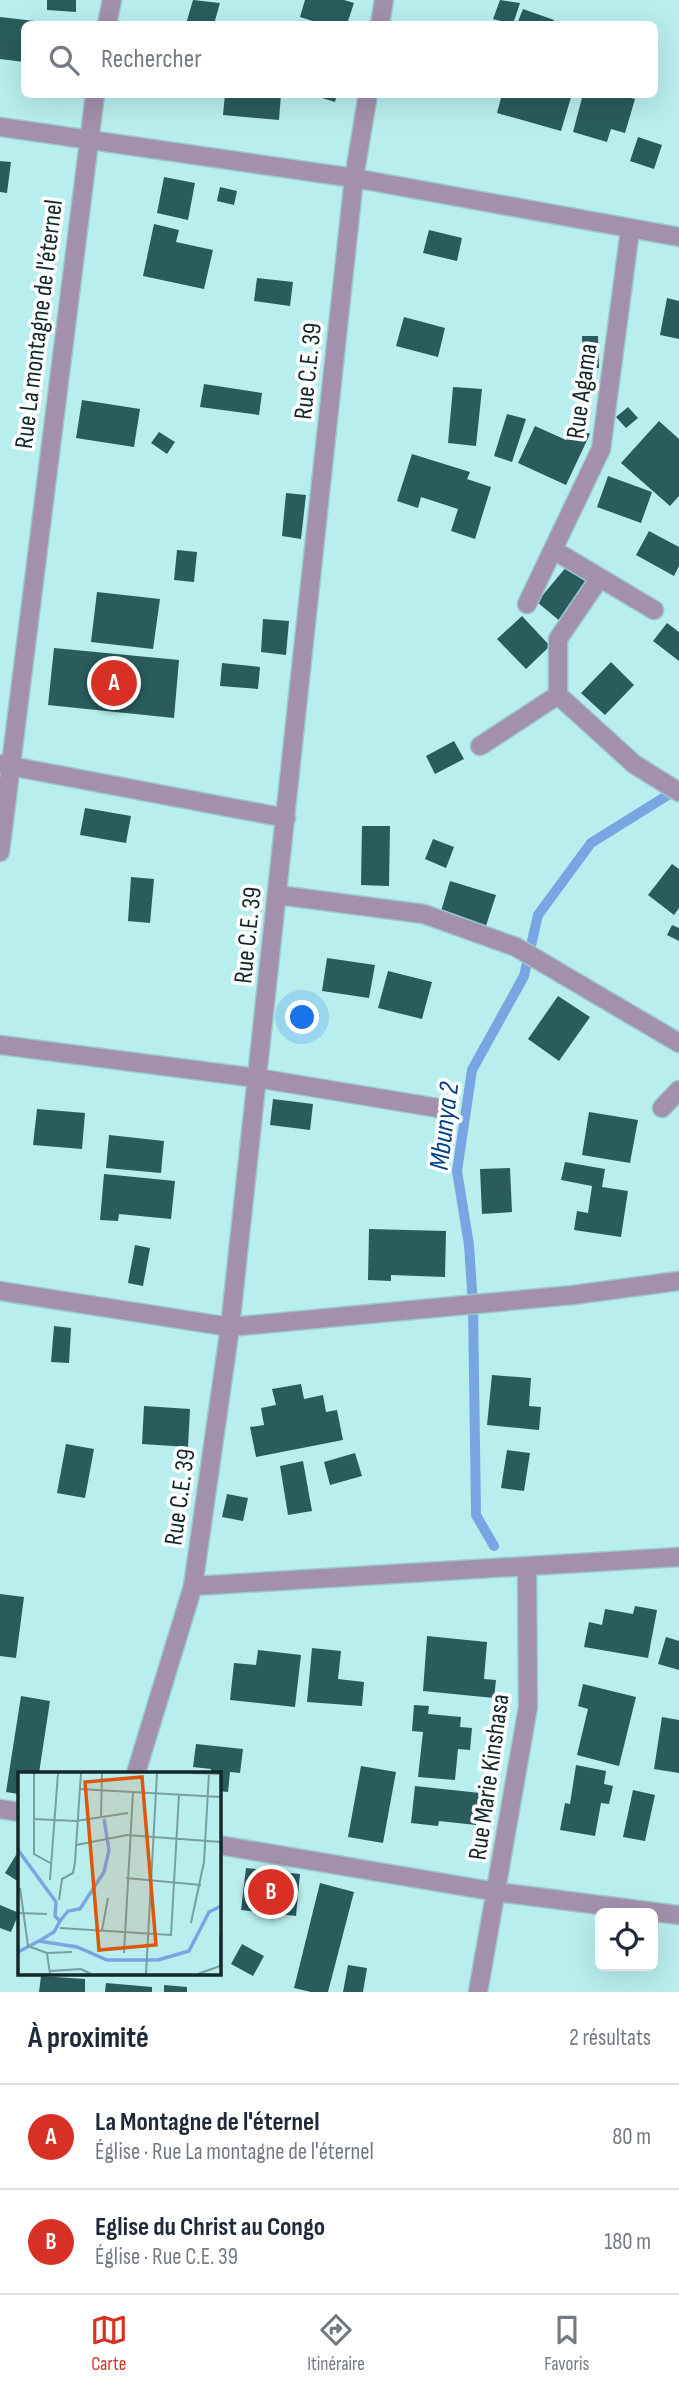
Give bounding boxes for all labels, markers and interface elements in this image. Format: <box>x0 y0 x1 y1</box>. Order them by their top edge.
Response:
search box <box>21 21 658 98</box>
icon: search <box>45 41 83 79</box>
text: Rechercher <box>101 44 202 75</box>
street label: Rue La montagne de l'éternel <box>9 198 70 450</box>
street label: Rue C.E. 39 <box>288 321 329 421</box>
street label: Rue Agama <box>560 342 604 441</box>
pin: A <box>91 657 137 709</box>
street label: Rue C.E. 39 <box>228 885 269 985</box>
your location <box>285 1000 319 1034</box>
water label: Mbunya 2 <box>423 1080 466 1172</box>
street label: Rue C.E. 39 <box>158 1447 203 1547</box>
street label: Rue Marie Kinshasa <box>462 1692 516 1862</box>
inset map <box>18 1772 220 1974</box>
pin: B <box>248 1866 294 1918</box>
map controls <box>595 1908 658 1971</box>
button: locate <box>595 1908 658 1971</box>
text: À proximité <box>28 2020 149 2056</box>
text: 2 résultats <box>569 2024 651 2052</box>
text: La Montagne de l'éternel <box>95 2107 319 2138</box>
text: A <box>46 2123 56 2151</box>
text: 80 m <box>612 2123 651 2151</box>
text: Église · Rue La montagne de l'éternel <box>95 2138 374 2166</box>
text: Eglise du Christ au Congo <box>95 2212 325 2243</box>
text: B <box>46 2228 56 2256</box>
text: 180 m <box>604 2228 651 2256</box>
text: Église · Rue C.E. 39 <box>95 2243 238 2271</box>
tab: Carte <box>90 2311 128 2376</box>
tab: Itinéraire <box>307 2311 365 2376</box>
tab: Favoris <box>544 2311 589 2376</box>

